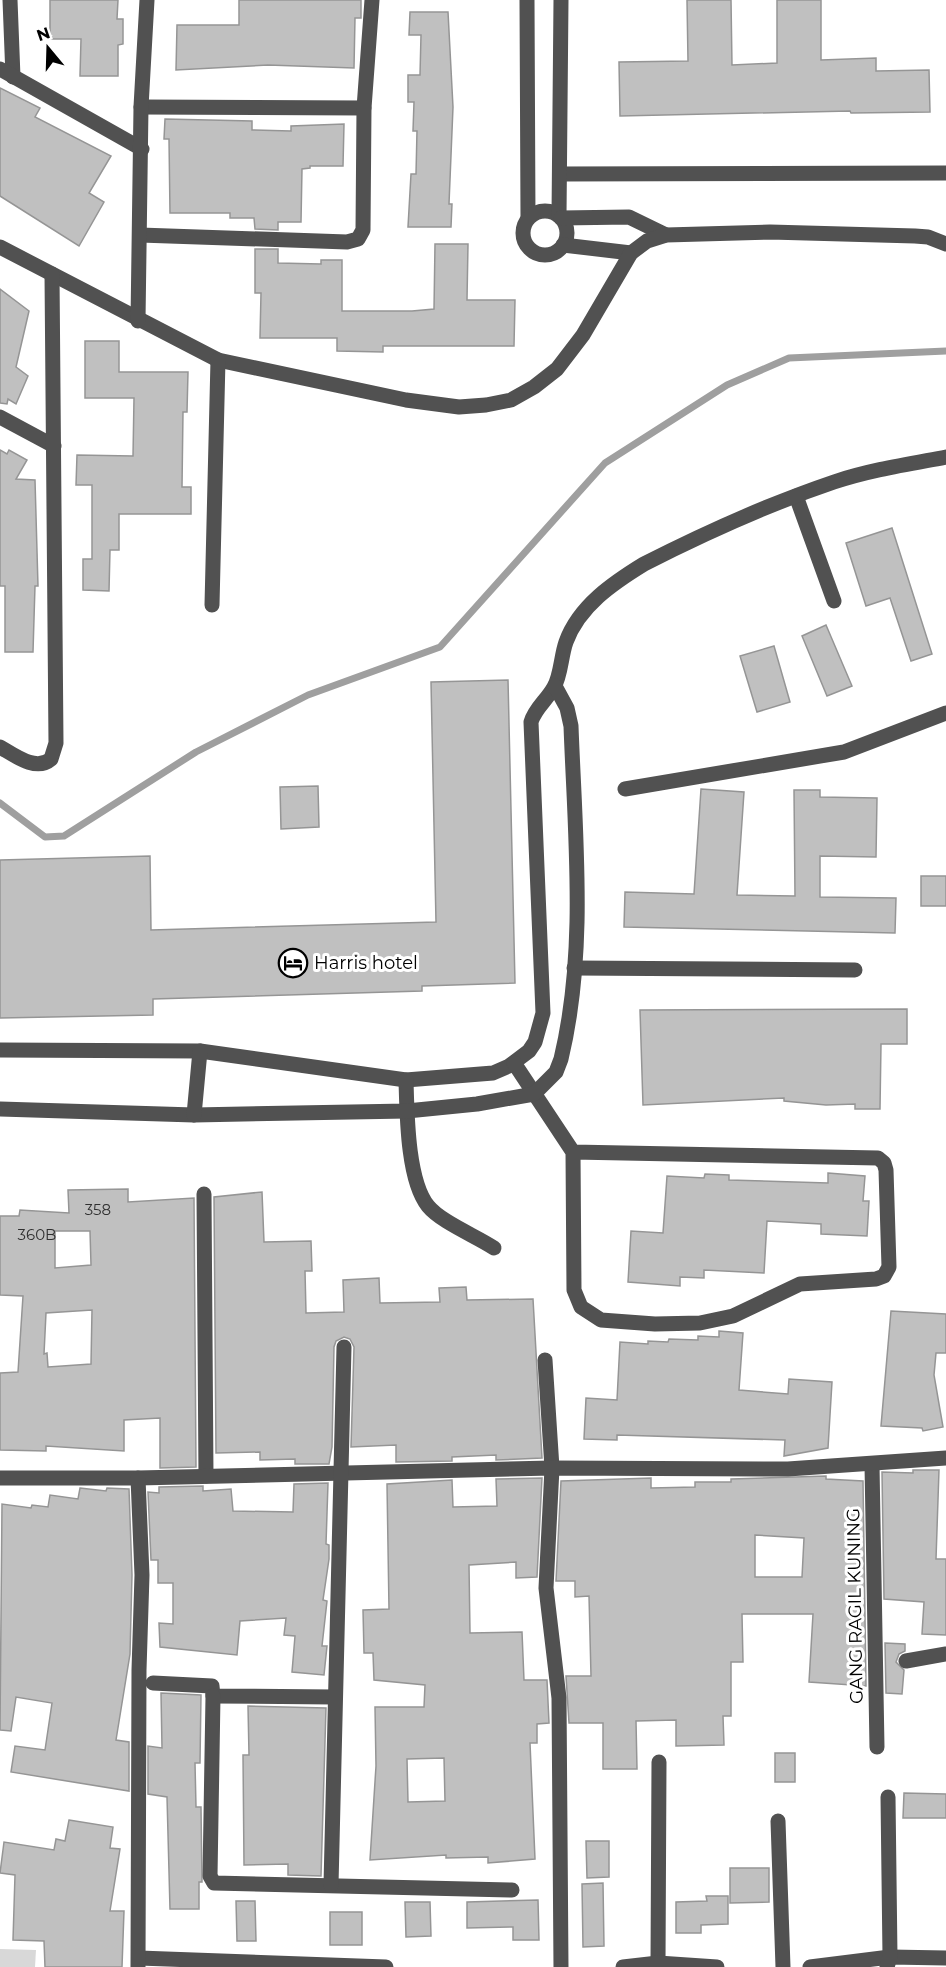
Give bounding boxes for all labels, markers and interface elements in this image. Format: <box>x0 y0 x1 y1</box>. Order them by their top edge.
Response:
north arrow <box>18 18 78 78</box>
text: N <box>34 23 52 45</box>
hotel icon: Harris hotel <box>277 947 309 979</box>
place label: Harris hotel <box>314 952 418 974</box>
house number: 358 <box>85 1200 111 1219</box>
house number: 360B <box>18 1225 56 1244</box>
street label: GANG RAGIL KUNING <box>842 1508 868 1704</box>

